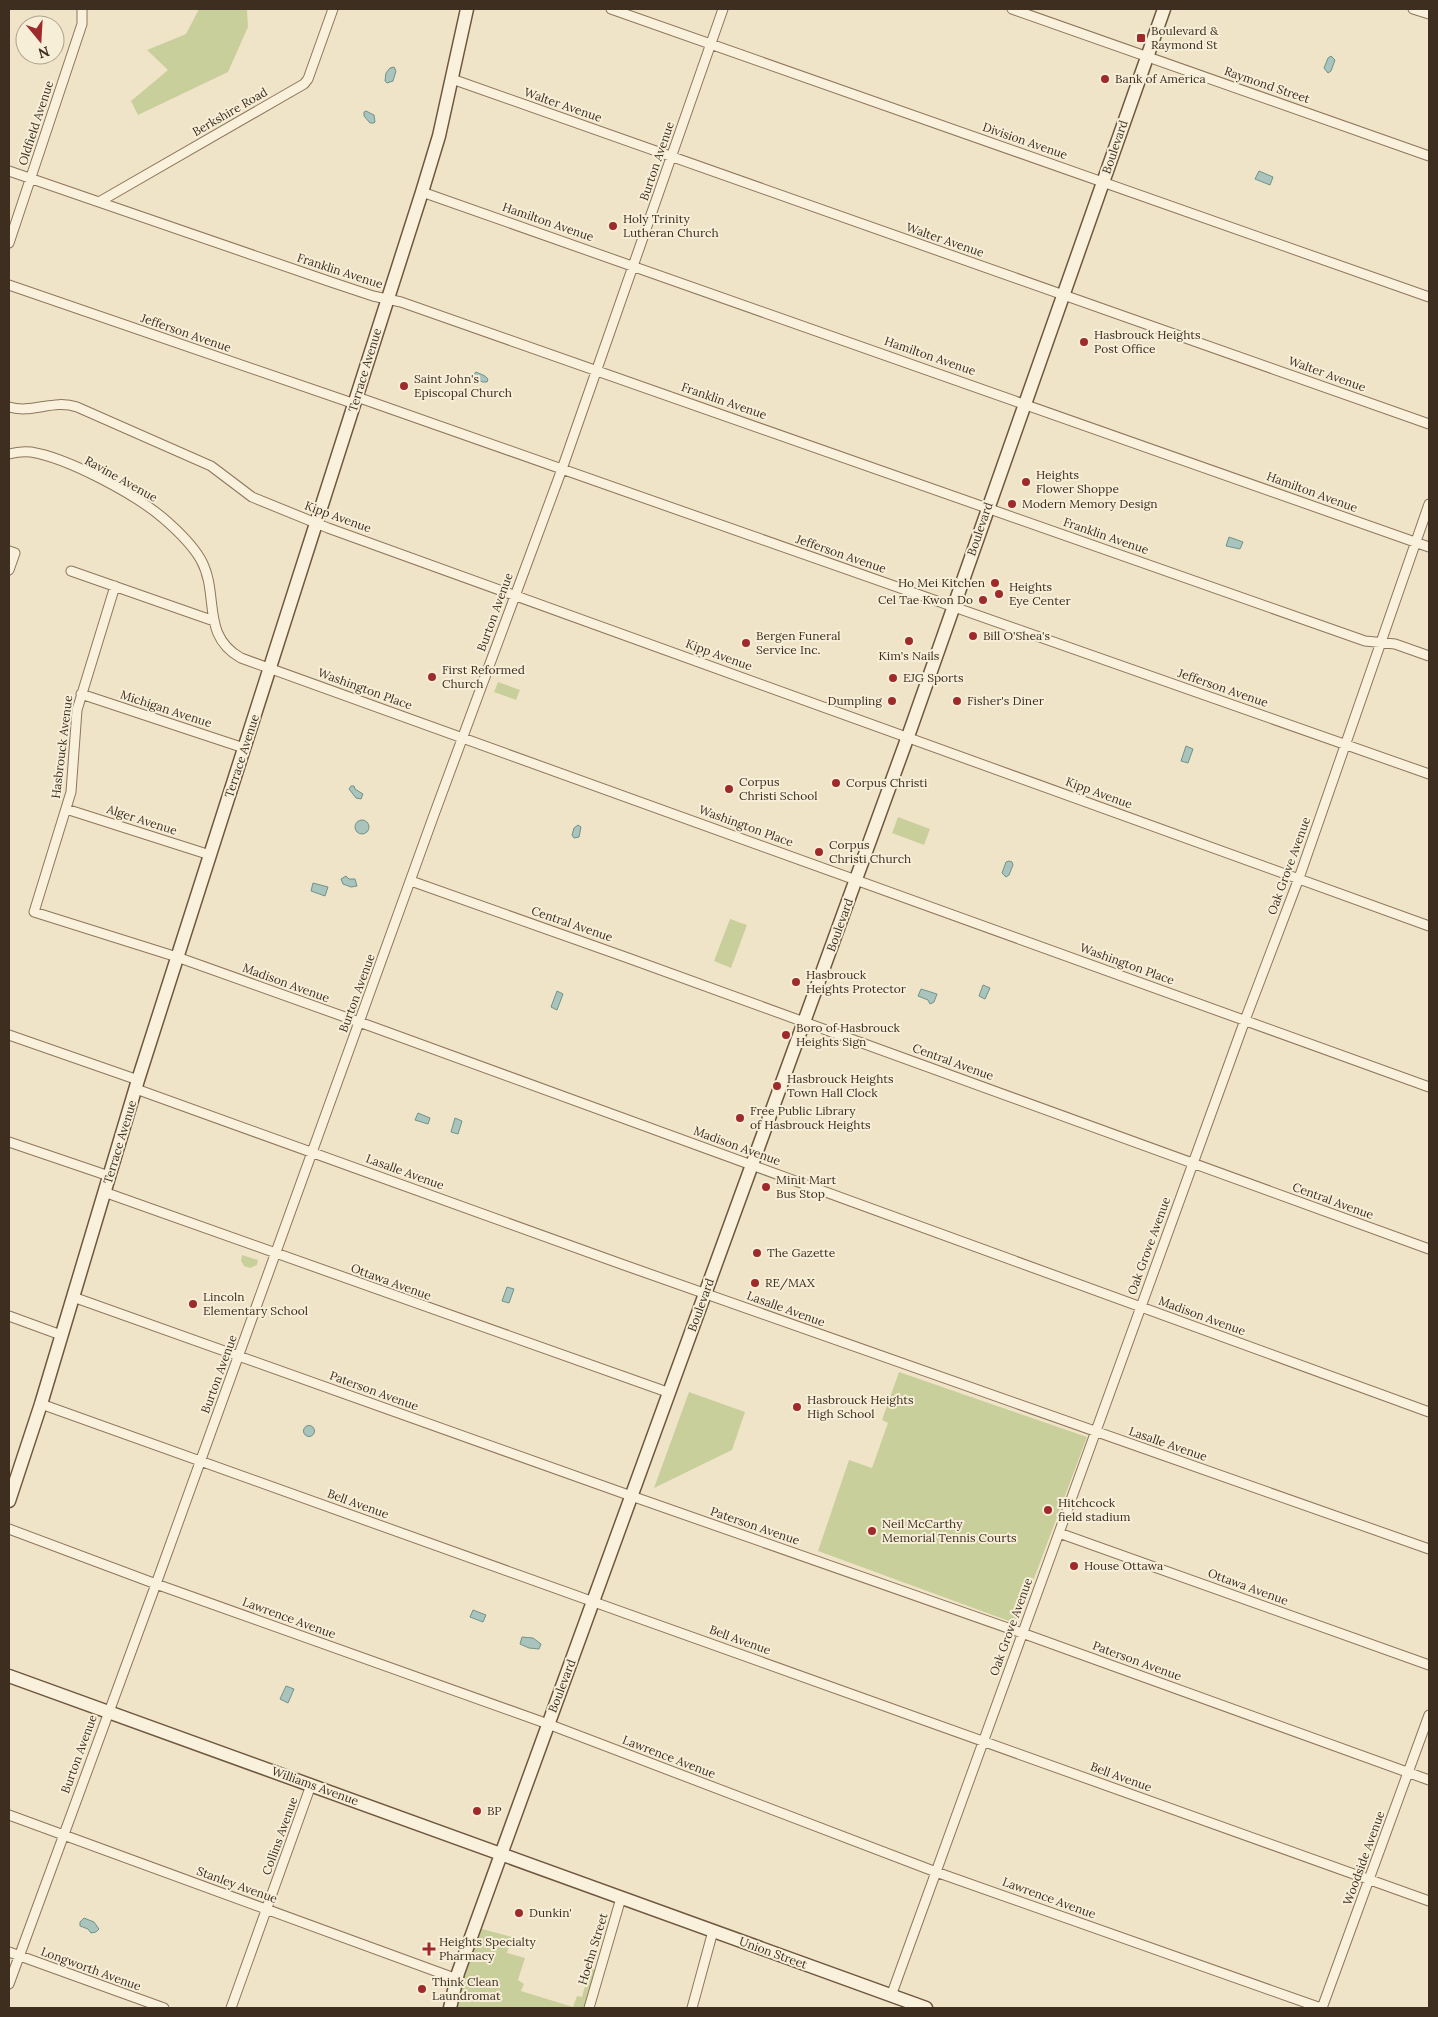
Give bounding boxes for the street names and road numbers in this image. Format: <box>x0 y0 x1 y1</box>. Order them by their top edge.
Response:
street label: Raymond Street <box>1222 63 1312 106</box>
street label: Oldfield Avenue <box>15 78 56 167</box>
street label: Berkshire Road <box>189 84 270 139</box>
street label: Walter Avenue <box>522 84 604 125</box>
street label: Boulevard <box>1098 118 1131 176</box>
street label: Burton Avenue <box>636 119 677 202</box>
street label: Division Avenue <box>981 119 1070 162</box>
street label: Hamilton Avenue <box>500 199 596 244</box>
street label: Walter Avenue <box>904 219 986 260</box>
street label: Franklin Avenue <box>295 250 385 292</box>
street label: Jefferson Avenue <box>138 310 234 355</box>
street label: Terrace Avenue <box>345 326 385 414</box>
street label: Hamilton Avenue <box>882 333 978 378</box>
street label: Walter Avenue <box>1286 353 1368 395</box>
street label: Franklin Avenue <box>680 379 769 422</box>
street label: Ravine Avenue <box>82 452 161 505</box>
street label: Hamilton Avenue <box>1265 468 1360 515</box>
street label: Kipp Avenue <box>303 498 374 536</box>
street label: Boulevard <box>963 500 996 558</box>
street label: Franklin Avenue <box>1062 514 1151 557</box>
street label: Jefferson Avenue <box>793 531 889 576</box>
street label: Burton Avenue <box>473 570 516 653</box>
street label: Kipp Avenue <box>684 636 755 674</box>
street label: Washington Place <box>316 665 415 713</box>
street label: Jefferson Avenue <box>1175 665 1271 710</box>
street label: Michigan Avenue <box>118 687 214 731</box>
street label: Hasbrouck Avenue <box>48 694 75 799</box>
street label: Terrace Avenue <box>221 712 262 799</box>
street label: Kipp Avenue <box>1064 774 1135 812</box>
street label: Alger Avenue <box>104 801 180 838</box>
street label: Washington Place <box>697 802 796 850</box>
street label: Oak Grove Avenue <box>1264 814 1313 917</box>
street label: Boulevard <box>823 896 856 954</box>
street label: Central Avenue <box>529 903 615 945</box>
street label: Washington Place <box>1078 940 1177 988</box>
street label: Burton Avenue <box>335 951 378 1034</box>
street label: Madison Avenue <box>241 960 332 1005</box>
street label: Central Avenue <box>911 1040 996 1083</box>
street label: Terrace Avenue <box>100 1098 140 1186</box>
street label: Madison Avenue <box>692 1123 783 1168</box>
street label: Lasalle Avenue <box>364 1150 447 1193</box>
street label: Central Avenue <box>1291 1179 1376 1222</box>
street label: Oak Grove Avenue <box>1124 1194 1173 1297</box>
street label: Ottawa Avenue <box>349 1260 434 1303</box>
street label: Boulevard <box>684 1276 717 1334</box>
street label: Lasalle Avenue <box>745 1287 828 1330</box>
street label: Madison Avenue <box>1157 1293 1248 1338</box>
street label: Burton Avenue <box>197 1332 240 1415</box>
street label: Paterson Avenue <box>328 1368 421 1414</box>
street label: Lasalle Avenue <box>1127 1423 1210 1464</box>
street label: Bell Avenue <box>325 1485 391 1522</box>
street label: Paterson Avenue <box>709 1503 802 1548</box>
street label: Ottawa Avenue <box>1206 1565 1291 1608</box>
street label: Oak Grove Avenue <box>986 1575 1035 1678</box>
street label: Lawrence Avenue <box>240 1594 338 1642</box>
street label: Bell Avenue <box>707 1621 773 1658</box>
street label: Paterson Avenue <box>1091 1638 1184 1684</box>
street label: Boulevard <box>545 1657 579 1715</box>
street label: Burton Avenue <box>57 1712 100 1795</box>
street label: Lawrence Avenue <box>621 1732 718 1781</box>
street label: Bell Avenue <box>1088 1758 1154 1795</box>
street label: Williams Avenue <box>270 1763 361 1808</box>
street label: Collins Avenue <box>258 1794 301 1877</box>
street label: Woodside Avenue <box>1340 1808 1388 1907</box>
street label: Stanley Avenue <box>195 1863 280 1906</box>
street label: Lawrence Avenue <box>1000 1874 1098 1922</box>
street label: Hoehn Street <box>574 1911 611 1987</box>
street label: Union Street <box>737 1933 809 1972</box>
street label: Longworth Avenue <box>39 1943 144 1994</box>

